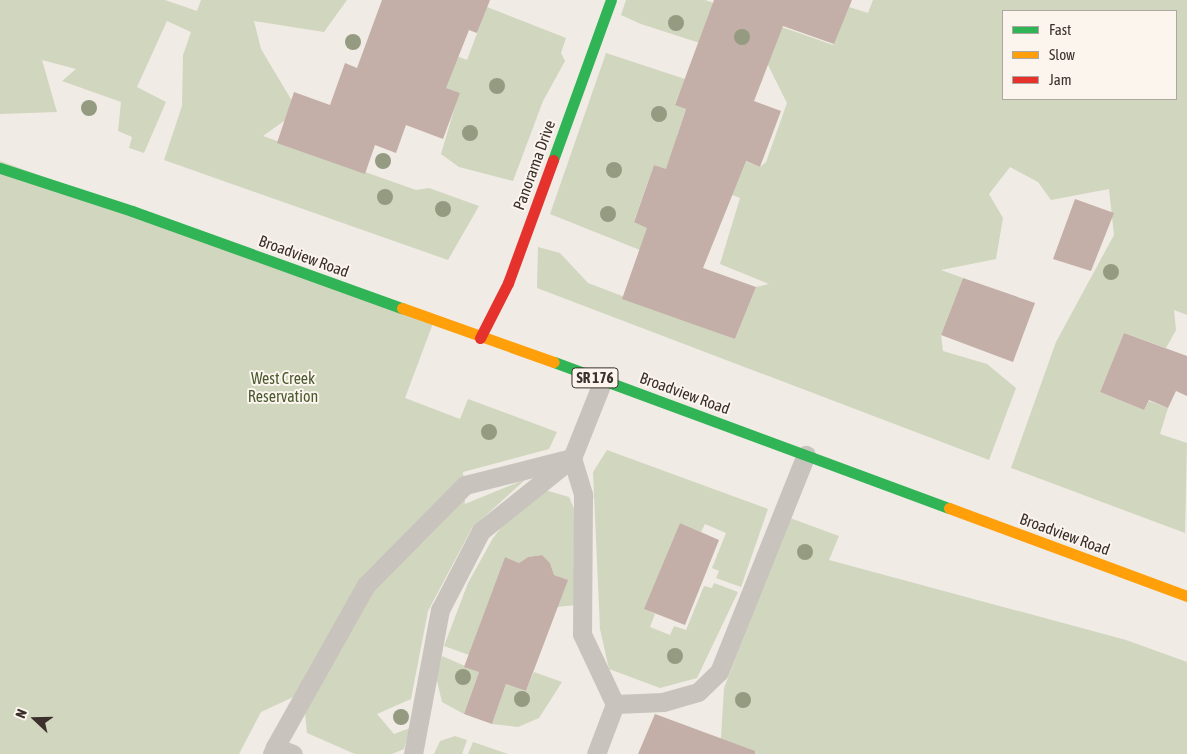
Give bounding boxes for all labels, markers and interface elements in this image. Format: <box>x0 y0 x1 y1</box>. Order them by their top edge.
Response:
legend <box>1002 10 1177 100</box>
text: Fast <box>1049 21 1071 38</box>
text: Slow <box>1049 46 1075 63</box>
text: Jam <box>1049 71 1072 88</box>
street label: Panorama Drive <box>509 117 559 213</box>
street label: Broadview Road <box>256 231 352 281</box>
road number: SR 176 <box>571 366 619 390</box>
park label: West Creek Reservation <box>248 368 318 406</box>
street label: Broadview Road <box>637 368 733 418</box>
street label: Broadview Road <box>1017 509 1113 559</box>
north arrow <box>10 694 60 744</box>
text: N <box>12 707 30 720</box>

